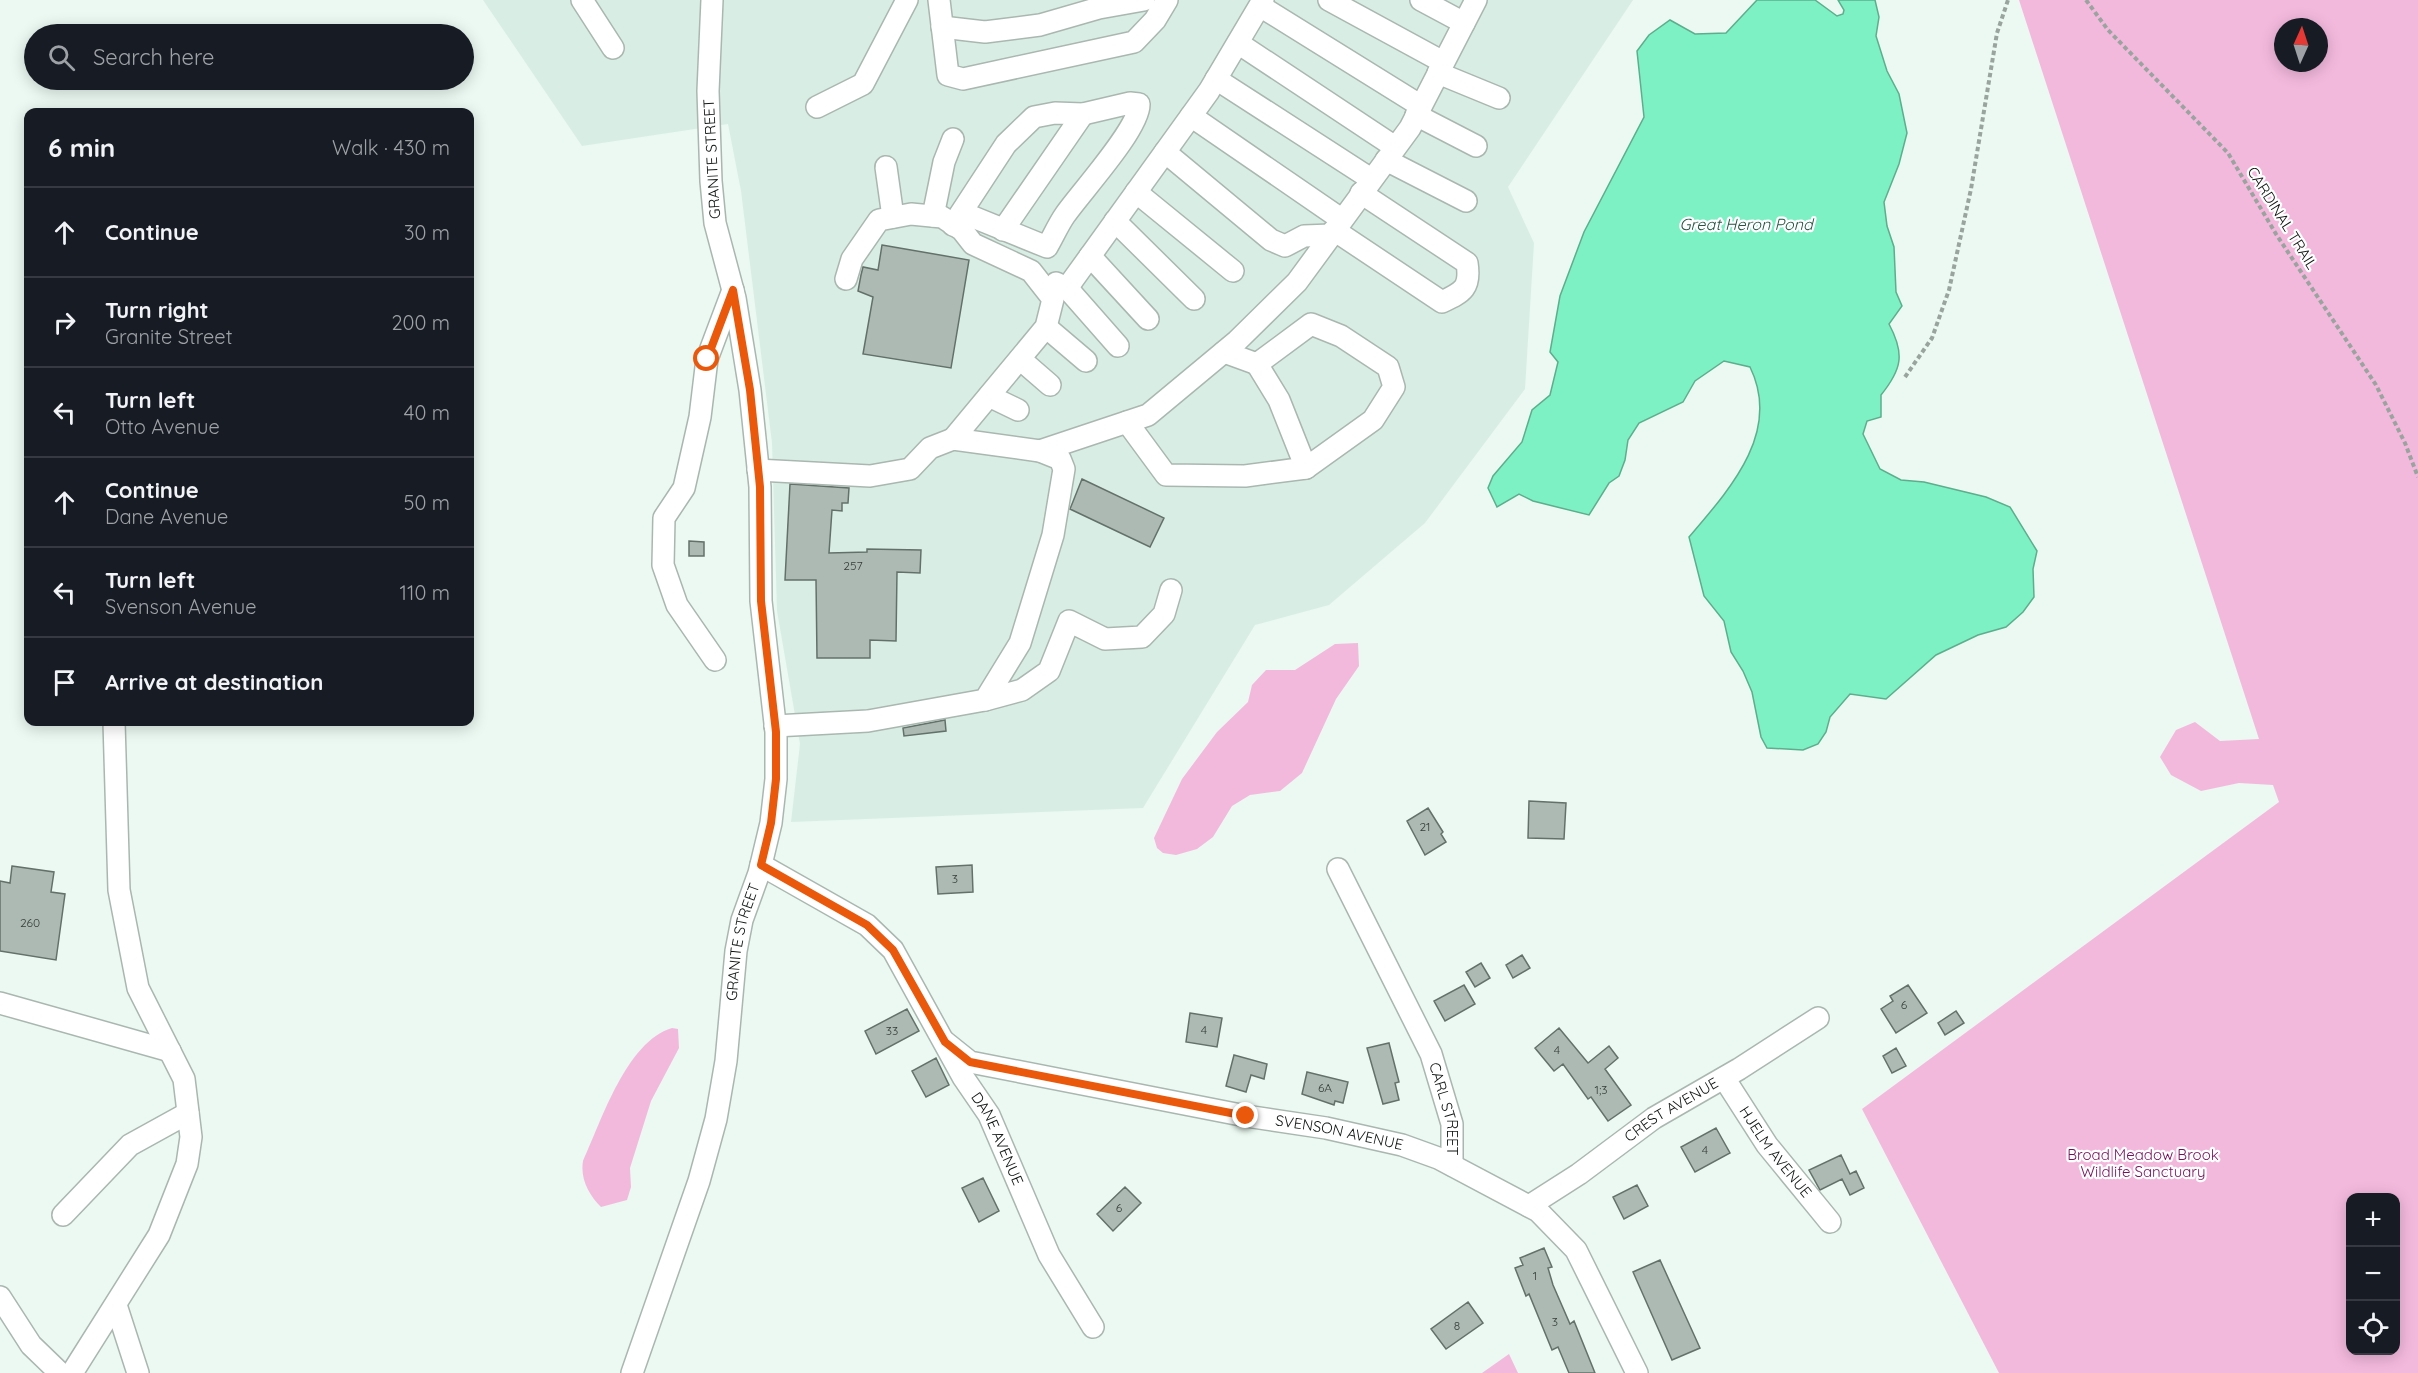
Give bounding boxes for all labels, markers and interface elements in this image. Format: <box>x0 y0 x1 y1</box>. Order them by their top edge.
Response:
north arrow <box>2274 18 2328 72</box>
search box <box>24 24 474 90</box>
icon: search <box>45 41 78 74</box>
text: Search here <box>93 43 214 71</box>
street label: GRANITE STREET <box>699 99 724 220</box>
text: 6 min <box>48 131 115 164</box>
text: Walk · 430 m <box>332 135 450 160</box>
street label: CARDINAL TRAIL <box>2243 163 2322 273</box>
water label: Great Heron Pond <box>1679 214 1815 234</box>
icon: ahead <box>48 216 81 249</box>
text: Continue <box>105 218 199 246</box>
text: 30 m <box>404 220 450 245</box>
text: Turn right <box>105 296 209 324</box>
icon: right <box>48 306 81 339</box>
text: 200 m <box>391 310 450 335</box>
text: Granite Street <box>105 324 232 349</box>
route start <box>693 345 719 371</box>
text: Turn left <box>105 386 195 414</box>
icon: left <box>48 396 81 429</box>
text: 40 m <box>404 400 450 425</box>
text: Otto Avenue <box>105 414 220 439</box>
text: Continue <box>105 476 199 504</box>
icon: ahead <box>48 486 81 519</box>
text: 50 m <box>404 490 450 515</box>
text: Dane Avenue <box>105 504 228 529</box>
house number: 257 <box>843 558 863 573</box>
text: Turn left <box>105 566 195 594</box>
icon: left <box>48 576 81 609</box>
text: 110 m <box>400 580 450 605</box>
text: Svenson Avenue <box>105 594 256 619</box>
icon: arrive <box>48 666 81 699</box>
text: Arrive at destination <box>105 668 323 696</box>
house number: 21 <box>1419 819 1431 834</box>
house number: 3 <box>952 871 958 886</box>
street label: GRANITE STREET <box>722 880 764 1002</box>
house number: 260 <box>20 915 40 930</box>
house number: 6 <box>1901 997 1908 1012</box>
house number: 4 <box>1201 1022 1207 1037</box>
house number: 33 <box>886 1023 898 1038</box>
house number: 4 <box>1554 1042 1560 1057</box>
street label: CARL STREET <box>1425 1060 1462 1156</box>
street label: CREST AVENUE <box>1620 1073 1721 1146</box>
house number: 6A <box>1318 1080 1332 1095</box>
house number: 1;3 <box>1594 1082 1608 1097</box>
street label: DANE AVENUE <box>967 1088 1028 1188</box>
route end <box>1232 1102 1258 1128</box>
street label: HJELM AVENUE <box>1735 1102 1816 1201</box>
street label: SVENSON AVENUE <box>1274 1111 1405 1154</box>
house number: 4 <box>1702 1142 1708 1157</box>
park label: Broad Meadow Brook Wildlife Sanctuary <box>2067 1145 2219 1181</box>
map controls <box>2346 1193 2400 1355</box>
button: + <box>2346 1193 2400 1247</box>
house number: 6 <box>1116 1200 1123 1215</box>
button: − <box>2346 1247 2400 1301</box>
house number: 1 <box>1533 1268 1537 1283</box>
button: locate <box>2346 1301 2400 1355</box>
house number: 3 <box>1552 1314 1558 1329</box>
house number: 8 <box>1454 1318 1460 1333</box>

